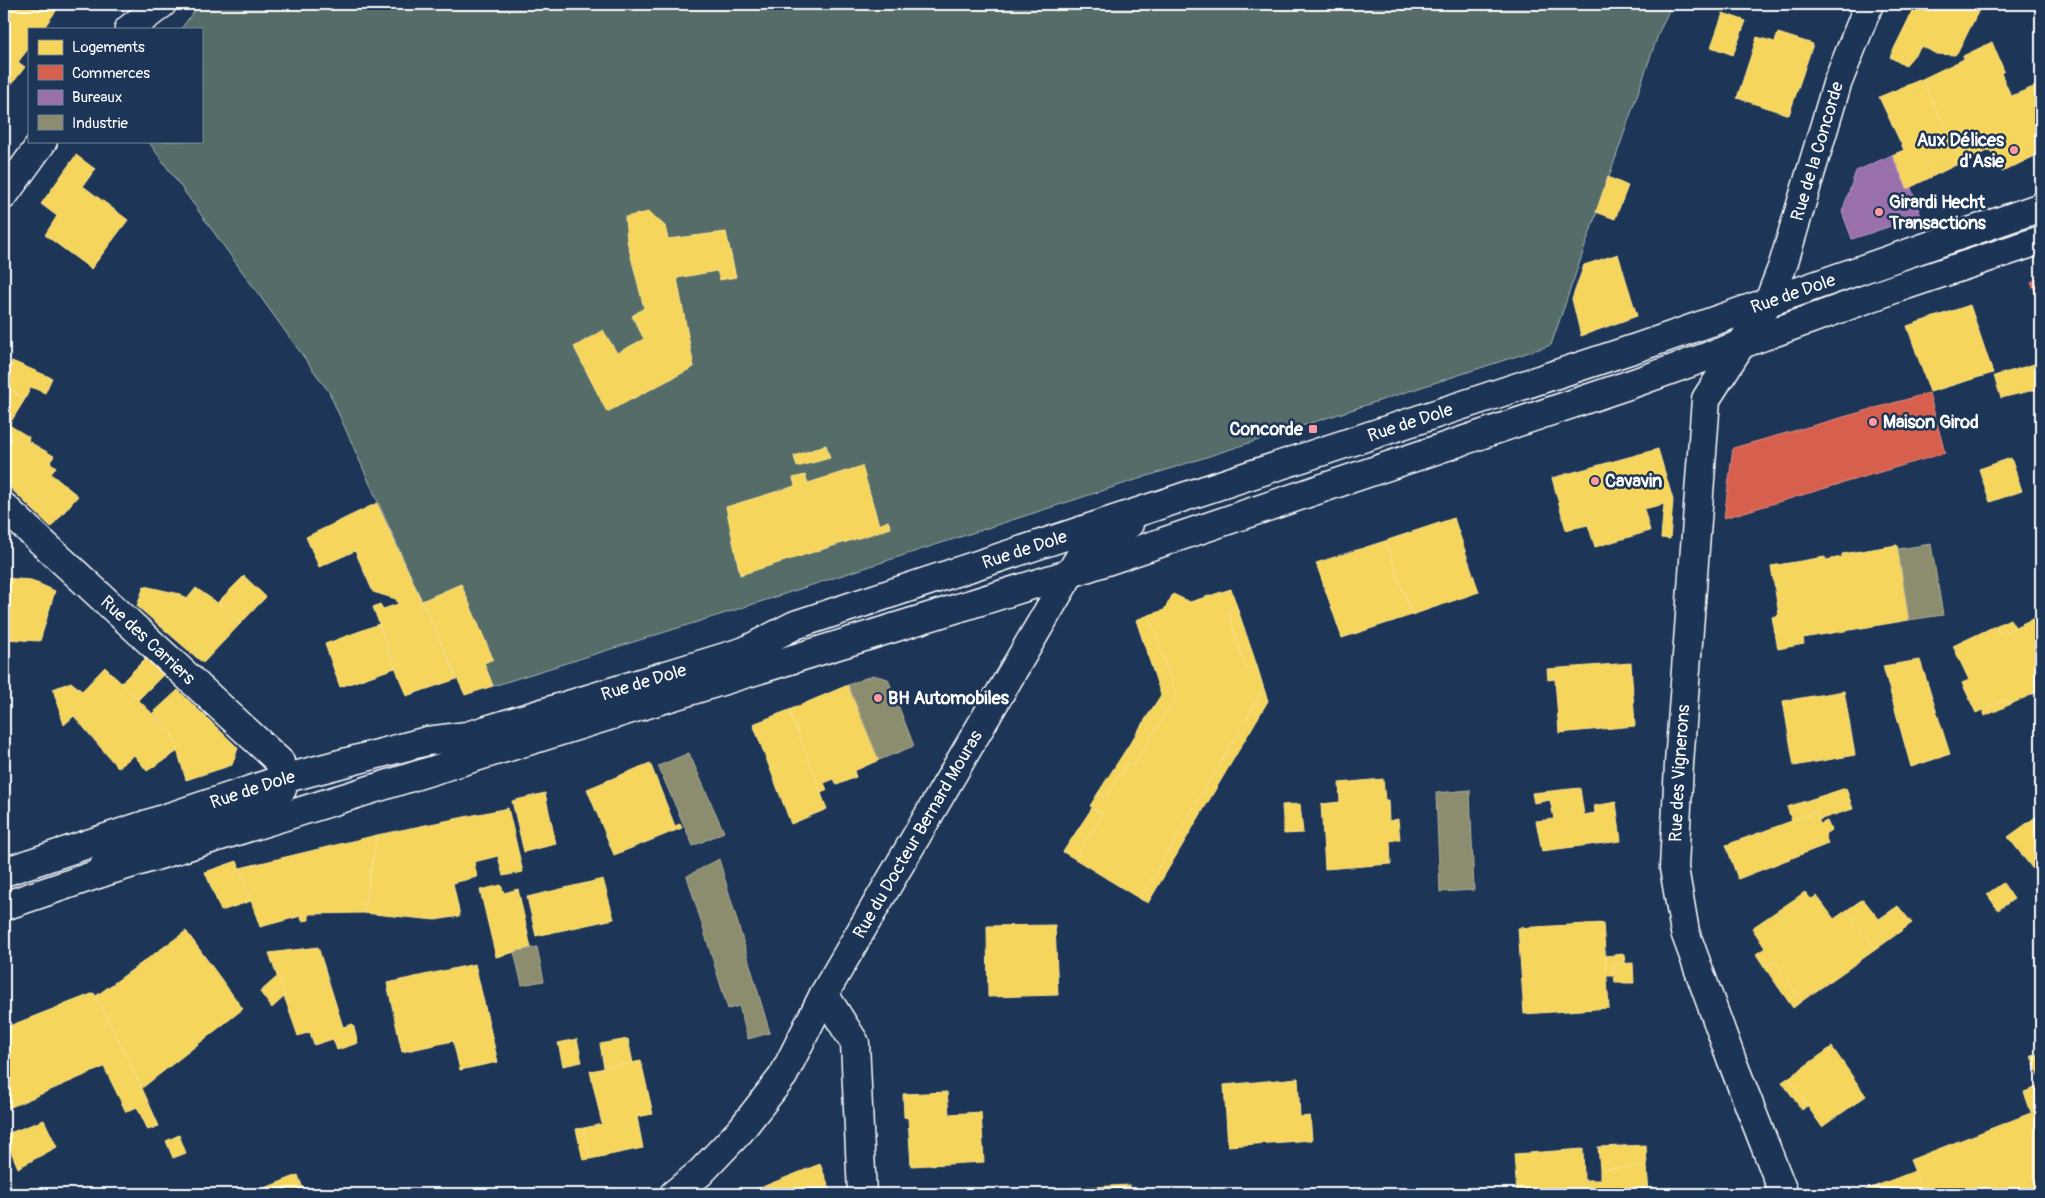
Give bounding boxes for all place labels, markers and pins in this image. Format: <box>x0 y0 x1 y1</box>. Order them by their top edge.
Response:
place label: Aux Délices d'Asie <box>1917 129 2005 173</box>
marker: Aux Délices d'Asie <box>2008 144 2020 156</box>
place label: Girardi Hecht Transactions <box>1888 191 1987 235</box>
marker: Girardi Hecht Transactions <box>1873 206 1885 218</box>
place label: Maison Girod <box>1883 411 1979 434</box>
marker: Maison Girod <box>1867 416 1879 428</box>
place label: Concorde <box>1229 418 1304 441</box>
marker: Concorde <box>1307 423 1319 435</box>
place label: Cavavin <box>1605 470 1662 493</box>
marker: Cavavin <box>1589 475 1601 487</box>
place label: BH Automobiles <box>888 687 1010 710</box>
marker: BH Automobiles <box>872 692 884 704</box>

